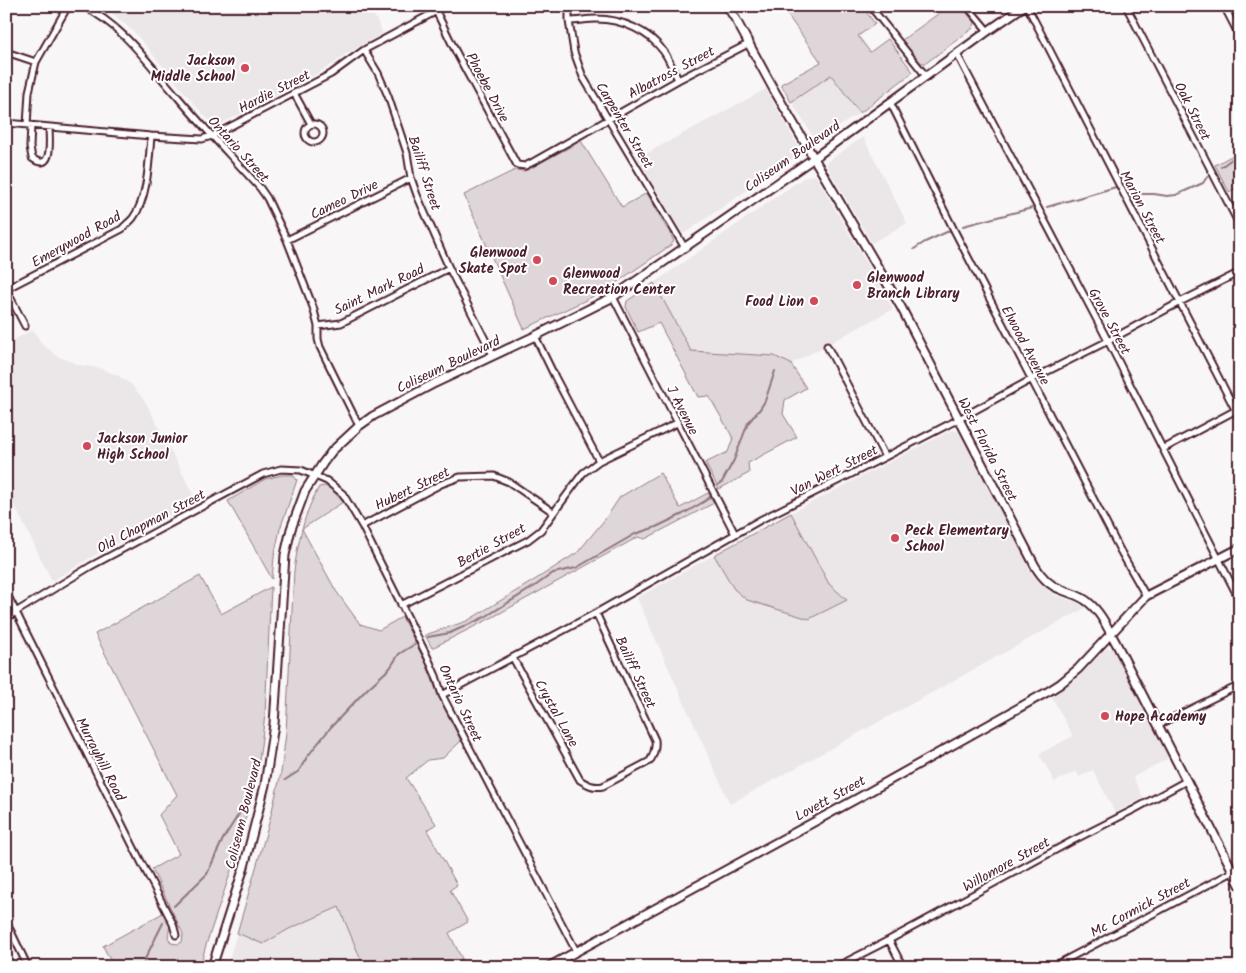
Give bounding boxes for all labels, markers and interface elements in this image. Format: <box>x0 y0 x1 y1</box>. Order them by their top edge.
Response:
street label: Albatross Street <box>624 41 719 105</box>
street label: Phoebe Drive <box>460 49 515 127</box>
place label: Jackson Middle School <box>151 50 235 88</box>
marker: Jackson Middle School <box>239 62 251 74</box>
street label: Hardie Street <box>235 64 315 119</box>
street label: Carpenter Street <box>590 78 659 173</box>
street label: Oak Street <box>1168 78 1216 145</box>
street label: Ontario Street <box>202 111 275 188</box>
street label: Coliseum Boulevard <box>740 115 846 198</box>
street label: Bailiff Street <box>402 133 447 214</box>
street label: Marion Street <box>1114 167 1171 249</box>
street label: Cameo Drive <box>307 174 383 226</box>
street label: Emerywood Road <box>28 206 126 274</box>
place label: Glenwood Skate Spot <box>459 242 528 280</box>
marker: Glenwood Skate Spot <box>531 254 543 266</box>
street label: Saint Mark Road <box>330 258 429 321</box>
place label: Glenwood Recreation Center <box>563 263 676 301</box>
place label: Glenwood Branch Library <box>867 267 960 305</box>
marker: Glenwood Recreation Center <box>547 275 559 287</box>
marker: Glenwood Branch Library <box>851 279 863 291</box>
street label: Grove Street <box>1082 284 1136 359</box>
place label: Food Lion <box>745 291 804 313</box>
marker: Food Lion <box>808 295 820 307</box>
street label: Elwood Avenue <box>995 302 1056 390</box>
street label: Coliseum Boulevard <box>393 330 505 400</box>
street label: J Avenue <box>660 382 704 440</box>
street label: West Florida Street <box>951 394 1023 506</box>
place label: Jackson Junior High School <box>97 428 188 466</box>
street label: Van Wert Street <box>787 439 883 502</box>
marker: Jackson Junior High School <box>81 440 93 452</box>
street label: Hubert Street <box>371 461 454 517</box>
street label: Old Chapman Street <box>93 484 210 560</box>
street label: Bertie Street <box>453 518 531 574</box>
place label: Peck Elementary School <box>905 520 1010 558</box>
marker: Peck Elementary School <box>889 532 901 544</box>
street label: Bailiff Street <box>609 633 662 713</box>
street label: Ontario Street <box>432 661 488 746</box>
street label: Crystal Lane <box>528 676 584 752</box>
place label: Hope Academy <box>1115 706 1207 728</box>
marker: Hope Academy <box>1099 710 1111 722</box>
street label: Murrayhill Road <box>70 714 131 806</box>
street label: Coliseum Boulevard <box>220 756 269 872</box>
street label: Lovett Street <box>791 770 870 827</box>
street label: Willomore Street <box>959 831 1055 898</box>
street label: Mc Cormick Street <box>1086 872 1195 944</box>

